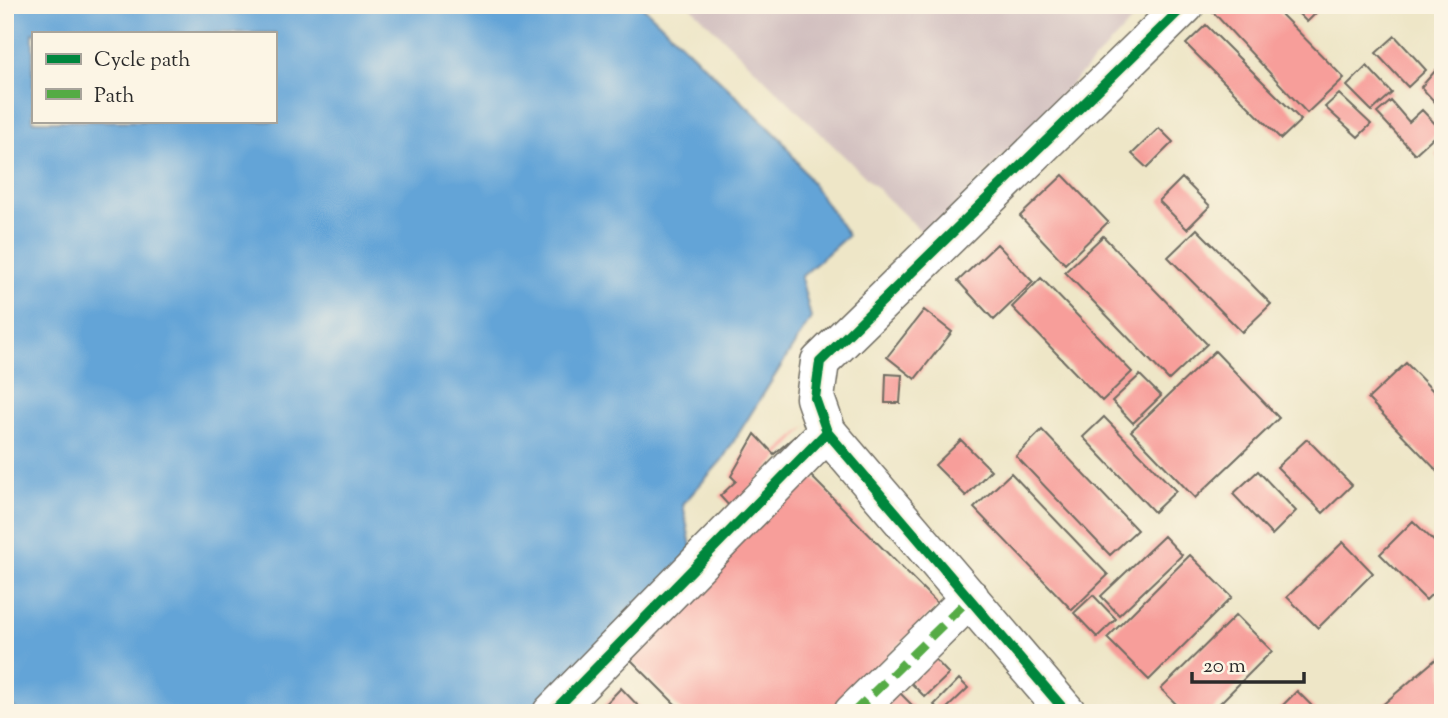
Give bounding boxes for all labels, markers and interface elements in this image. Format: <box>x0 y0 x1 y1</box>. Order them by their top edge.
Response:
legend <box>32 32 276 122</box>
text: Cycle path <box>94 46 191 76</box>
text: Path <box>94 82 135 112</box>
scale bar <box>1192 641 1304 685</box>
text: 20 m <box>1203 652 1246 682</box>

